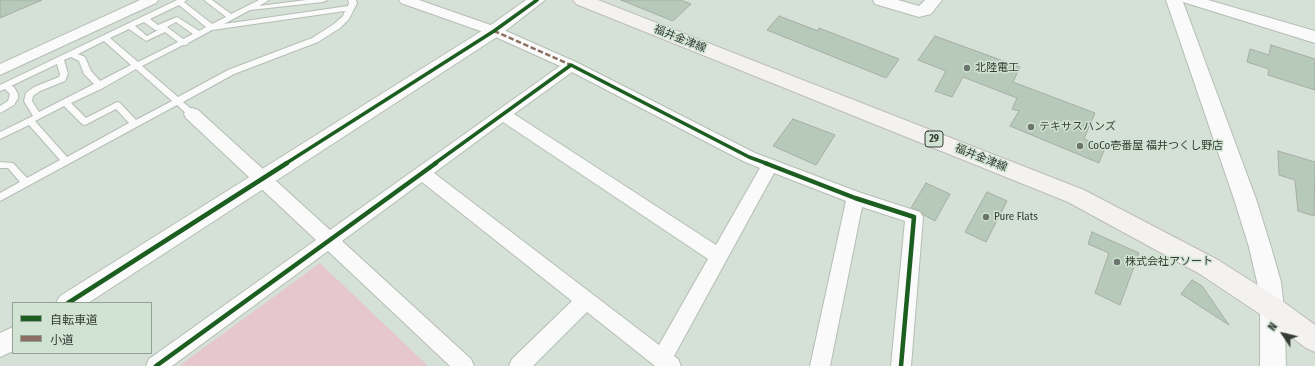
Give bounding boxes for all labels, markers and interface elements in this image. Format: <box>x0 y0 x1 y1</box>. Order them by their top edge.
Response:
street label: 福井金津線 <box>652 23 708 55</box>
place label: 北陸電工 <box>975 61 1019 75</box>
marker: 北陸電工 <box>962 63 972 73</box>
place label: テキサスハンズ <box>1039 120 1116 134</box>
marker: テキサスハンズ <box>1026 122 1036 132</box>
road number: 29 <box>925 131 943 147</box>
place label: CoCo壱番屋 福井つくし野店 <box>1088 139 1223 153</box>
marker: CoCo壱番屋 福井つくし野店 <box>1075 141 1085 151</box>
street label: 福井金津線 <box>953 142 1009 174</box>
place label: Pure Flats <box>994 210 1038 224</box>
marker: Pure Flats <box>981 212 991 222</box>
place label: 株式会社アソート <box>1125 255 1213 269</box>
marker: 株式会社アソート <box>1112 257 1122 267</box>
legend <box>12 302 152 354</box>
text: 自転車道 <box>50 313 98 327</box>
north arrow <box>1263 314 1303 354</box>
text: N <box>1266 320 1280 333</box>
text: 小道 <box>50 333 74 347</box>

